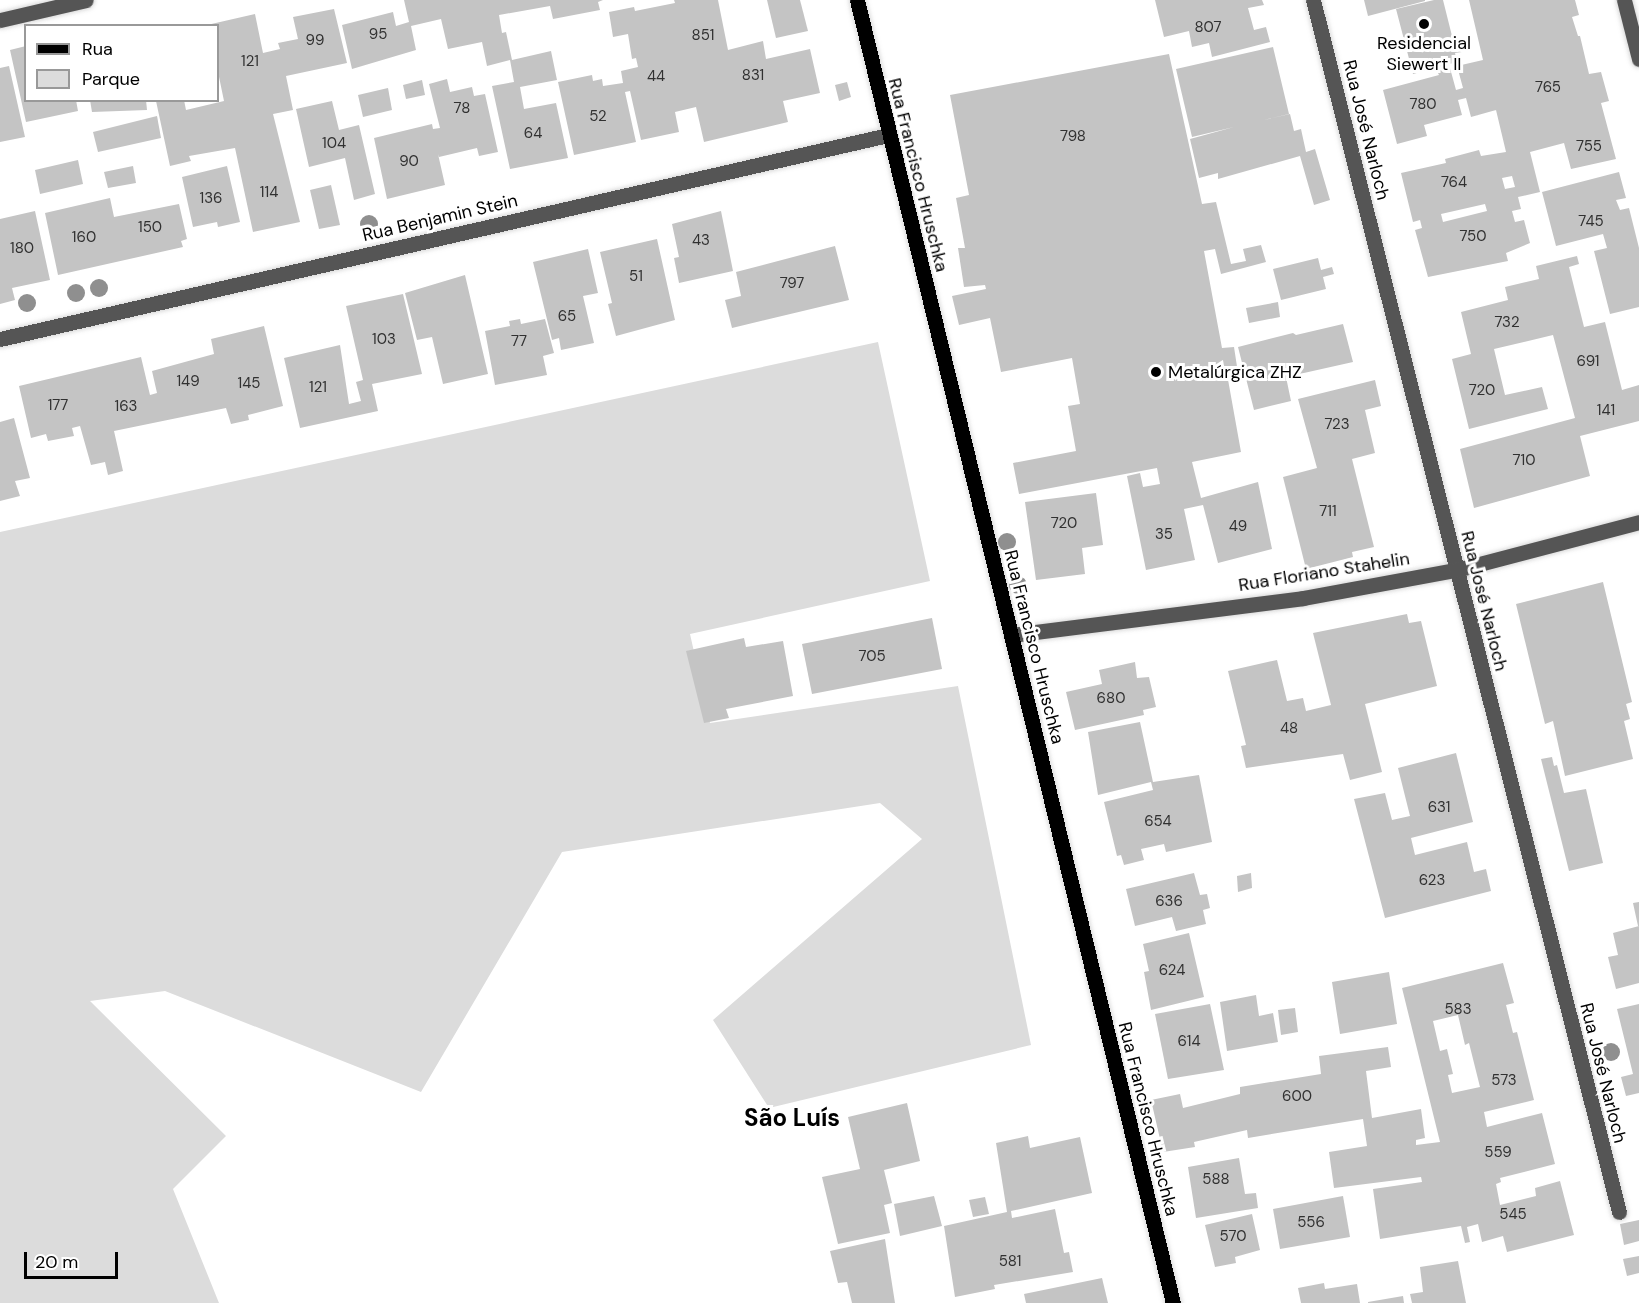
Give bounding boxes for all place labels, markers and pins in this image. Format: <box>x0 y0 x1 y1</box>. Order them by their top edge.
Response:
marker: Residencial Siewert II <box>1417 17 1431 31</box>
place label: Residencial Siewert II <box>1377 33 1471 76</box>
place label: Metalúrgica ZHZ <box>1168 361 1302 383</box>
marker: Metalúrgica ZHZ <box>1149 365 1163 379</box>

